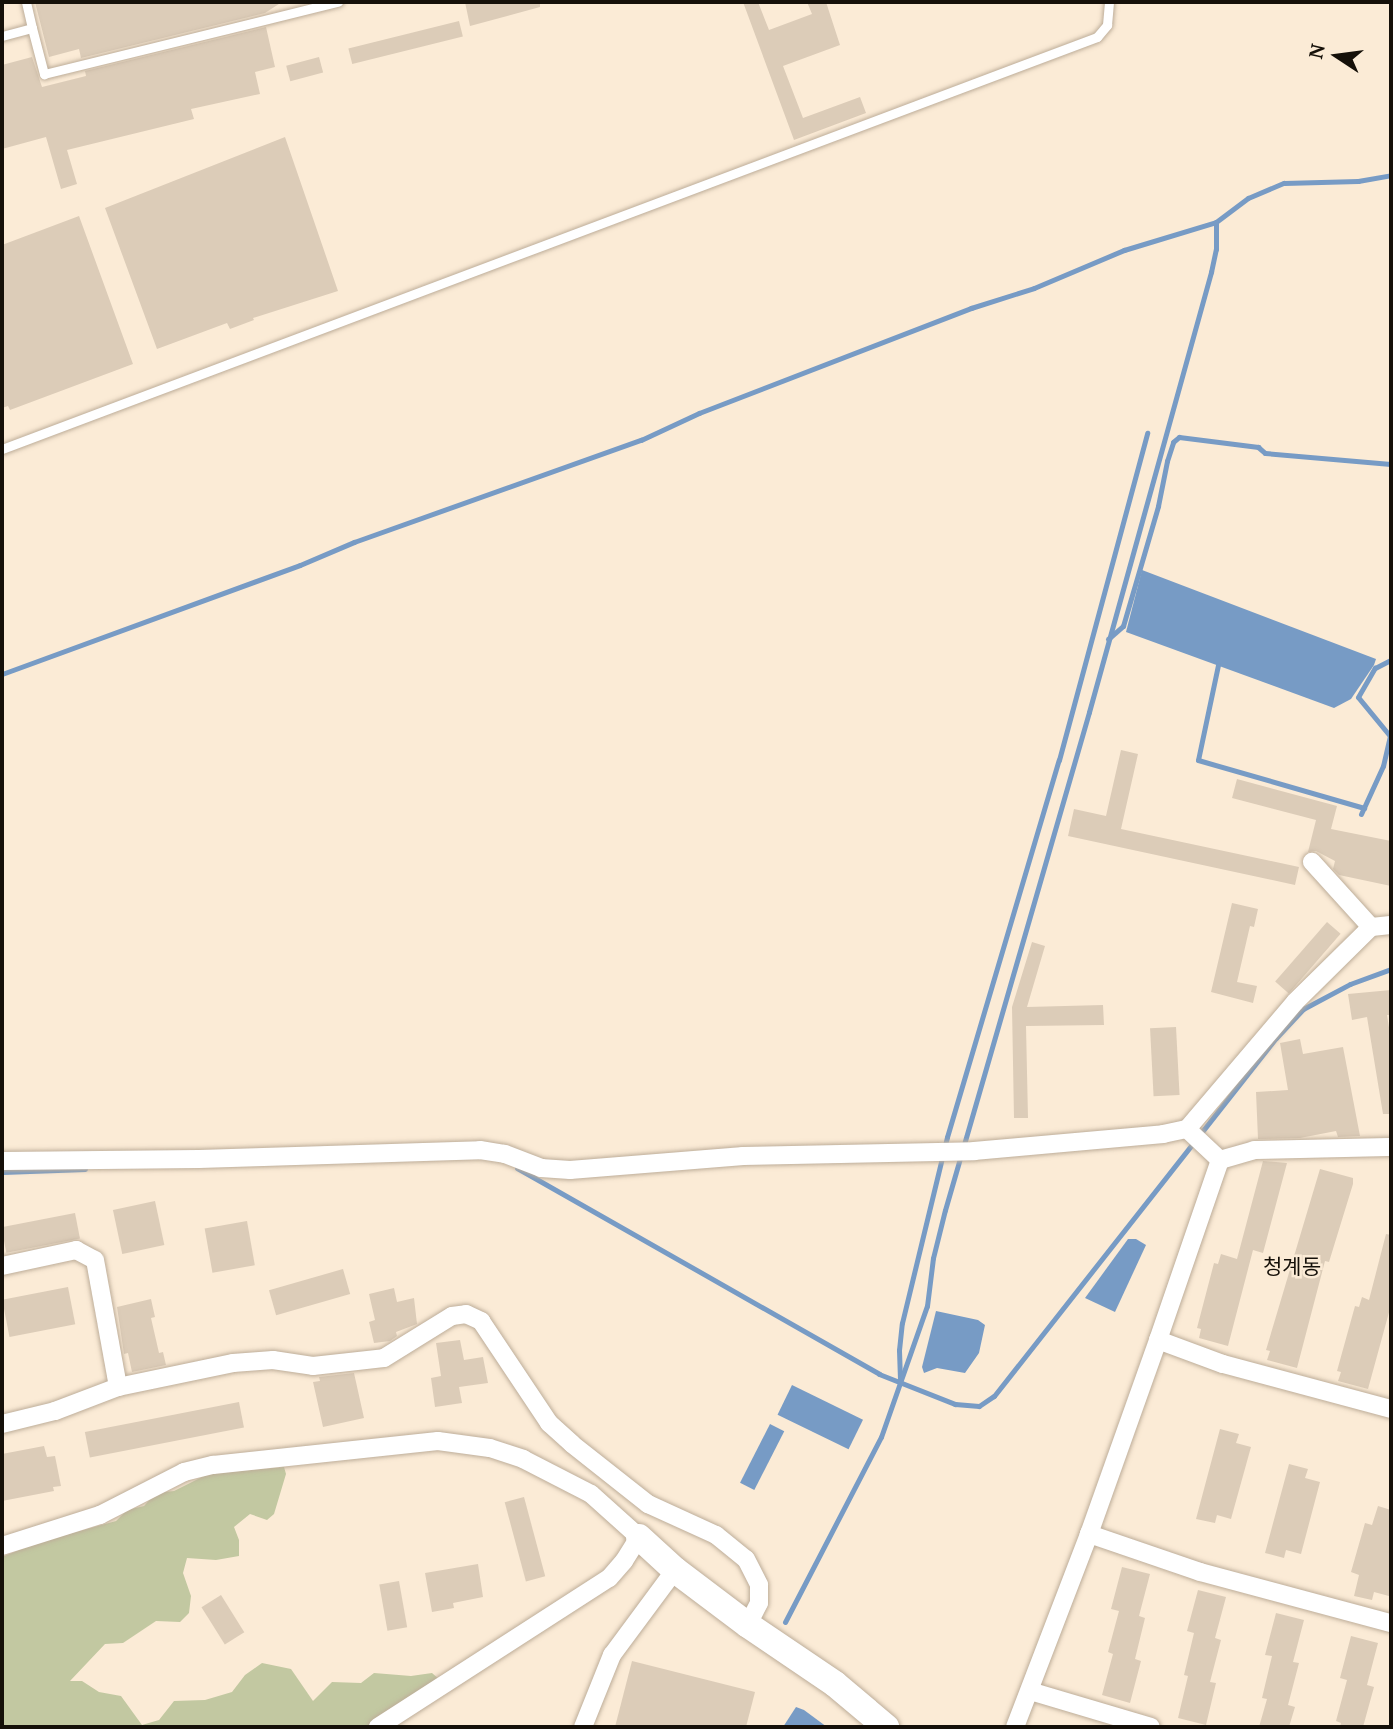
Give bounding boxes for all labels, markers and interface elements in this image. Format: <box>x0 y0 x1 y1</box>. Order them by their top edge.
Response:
north arrow <box>1302 21 1372 91</box>
text: N <box>1302 41 1330 61</box>
district label: 청계동 <box>1263 1253 1321 1279</box>

